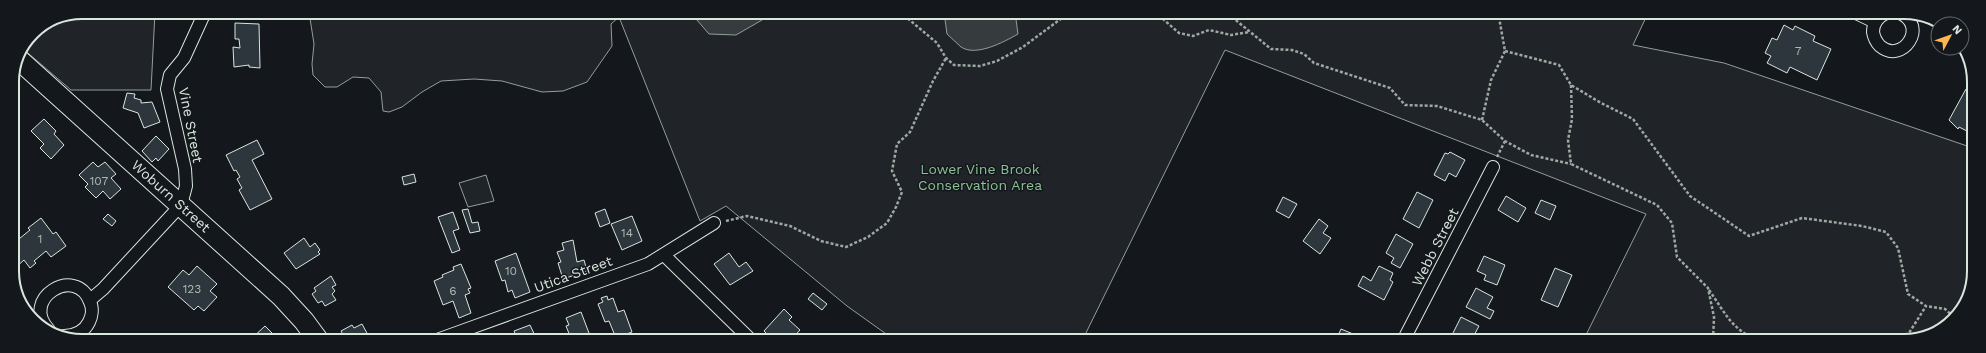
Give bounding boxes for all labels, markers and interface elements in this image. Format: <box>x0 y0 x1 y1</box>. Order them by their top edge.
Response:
north arrow <box>1930 16 1970 56</box>
text: N <box>1950 22 1965 37</box>
house number: 7 <box>1795 44 1802 58</box>
street label: Vine Street <box>176 86 206 164</box>
street label: Woburn Street <box>128 157 214 236</box>
park label: Lower Vine Brook Conservation Area <box>918 161 1042 193</box>
house number: 107 <box>90 174 109 188</box>
street label: Webb Street <box>1408 205 1462 289</box>
house number: 14 <box>621 226 633 240</box>
house number: 1 <box>38 232 42 246</box>
street label: Utica Street <box>532 252 614 296</box>
house number: 10 <box>505 264 517 278</box>
house number: 123 <box>183 282 201 296</box>
house number: 6 <box>449 284 457 298</box>

